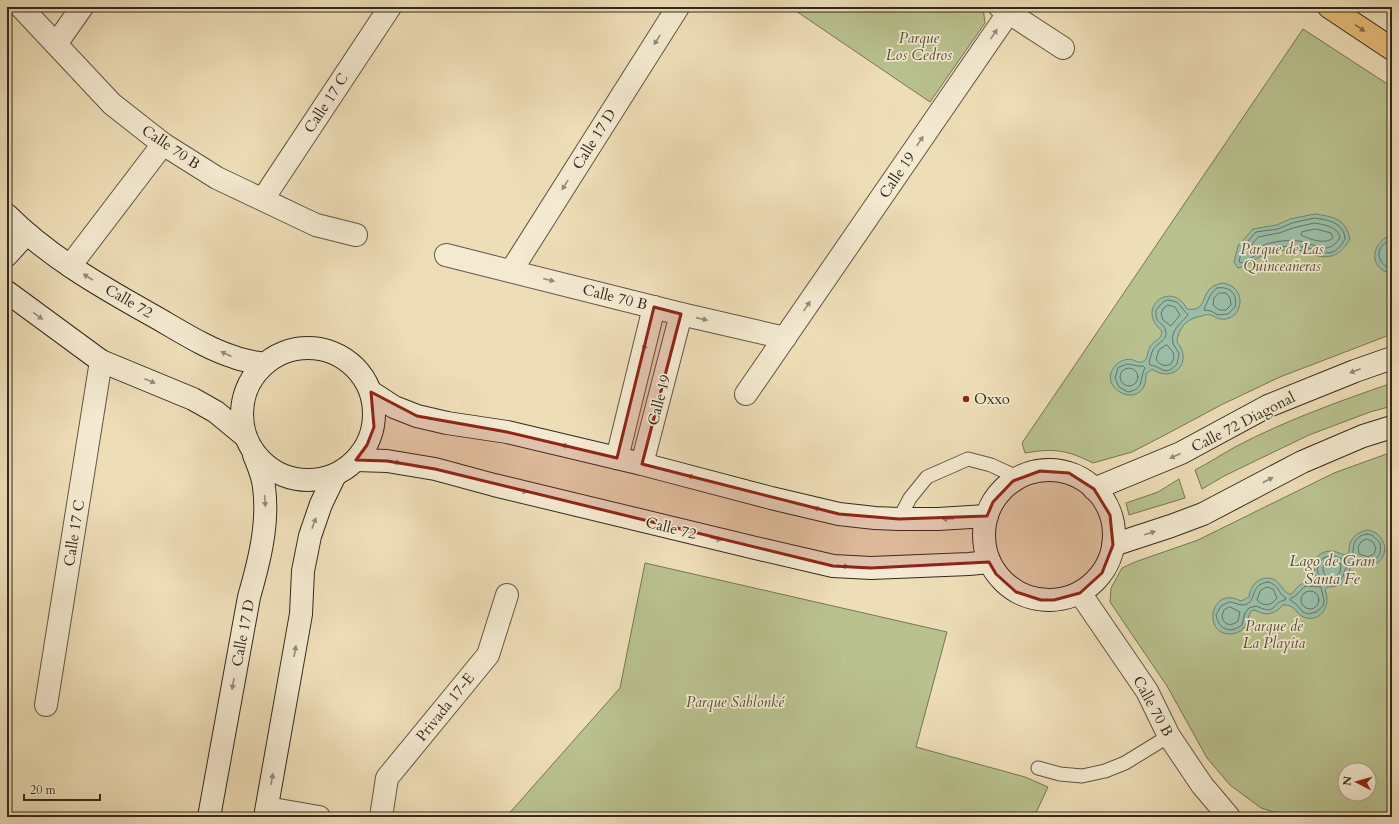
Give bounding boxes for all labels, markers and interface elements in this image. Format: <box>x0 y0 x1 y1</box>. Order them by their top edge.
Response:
one-way arrow <box>1355 24 1366 32</box>
park label: Parque Los Cedros <box>886 28 952 65</box>
one-way arrow <box>990 28 998 39</box>
one-way arrow <box>653 35 661 45</box>
street label: Calle 17 C <box>299 69 353 137</box>
street label: Calle 17 D <box>567 105 621 173</box>
street label: Calle 70 B <box>138 120 204 174</box>
one-way arrow <box>916 136 924 146</box>
street label: Calle 19 <box>874 148 920 202</box>
one-way arrow <box>561 180 569 190</box>
park label: Parque de Las Quinceañeras <box>1240 239 1324 276</box>
one-way arrow <box>82 274 94 281</box>
one-way arrow <box>542 278 555 284</box>
street label: Calle 72 <box>102 279 157 323</box>
street label: Calle 70 B <box>581 279 649 315</box>
one-way arrow <box>803 300 811 311</box>
one-way arrow <box>33 312 43 320</box>
one-way arrow <box>696 316 708 322</box>
one-way arrow <box>642 339 648 351</box>
one-way arrow <box>221 351 232 357</box>
one-way arrow <box>1349 368 1361 374</box>
street label: Calle 19 <box>643 372 675 428</box>
one-way arrow <box>144 378 155 384</box>
street label: Calle 72 Diagonal <box>1188 387 1299 457</box>
place label: Oxxo <box>974 389 1010 409</box>
marker: Oxxo <box>961 394 971 404</box>
one-way arrow <box>560 443 572 449</box>
one-way arrow <box>1169 453 1180 459</box>
one-way arrow <box>389 459 401 465</box>
one-way arrow <box>687 474 699 480</box>
one-way arrow <box>1262 477 1274 483</box>
one-way arrow <box>515 489 528 495</box>
one-way arrow <box>262 495 268 508</box>
street label: Calle 17 C <box>59 498 89 568</box>
one-way arrow <box>813 506 825 512</box>
street label: Calle 72 <box>643 512 699 544</box>
one-way arrow <box>942 515 954 522</box>
one-way arrow <box>312 516 318 528</box>
one-way arrow <box>1144 530 1156 536</box>
one-way arrow <box>710 536 722 542</box>
water label: Lago de Gran Santa Fe <box>1289 550 1375 590</box>
one-way arrow <box>837 563 849 570</box>
street label: Calle 17 D <box>227 598 259 668</box>
park label: Parque de La Playita <box>1243 616 1305 653</box>
one-way arrow <box>292 644 298 657</box>
street label: Privada 17-E <box>411 669 479 745</box>
street label: Calle 70 B <box>1128 672 1178 740</box>
one-way arrow <box>230 678 236 690</box>
park label: Parque Sablonké <box>686 692 785 712</box>
north arrow <box>1337 762 1377 802</box>
one-way arrow <box>269 772 275 785</box>
text: N <box>1340 775 1356 787</box>
scale bar <box>24 776 100 802</box>
text: 20 m <box>30 782 57 798</box>

